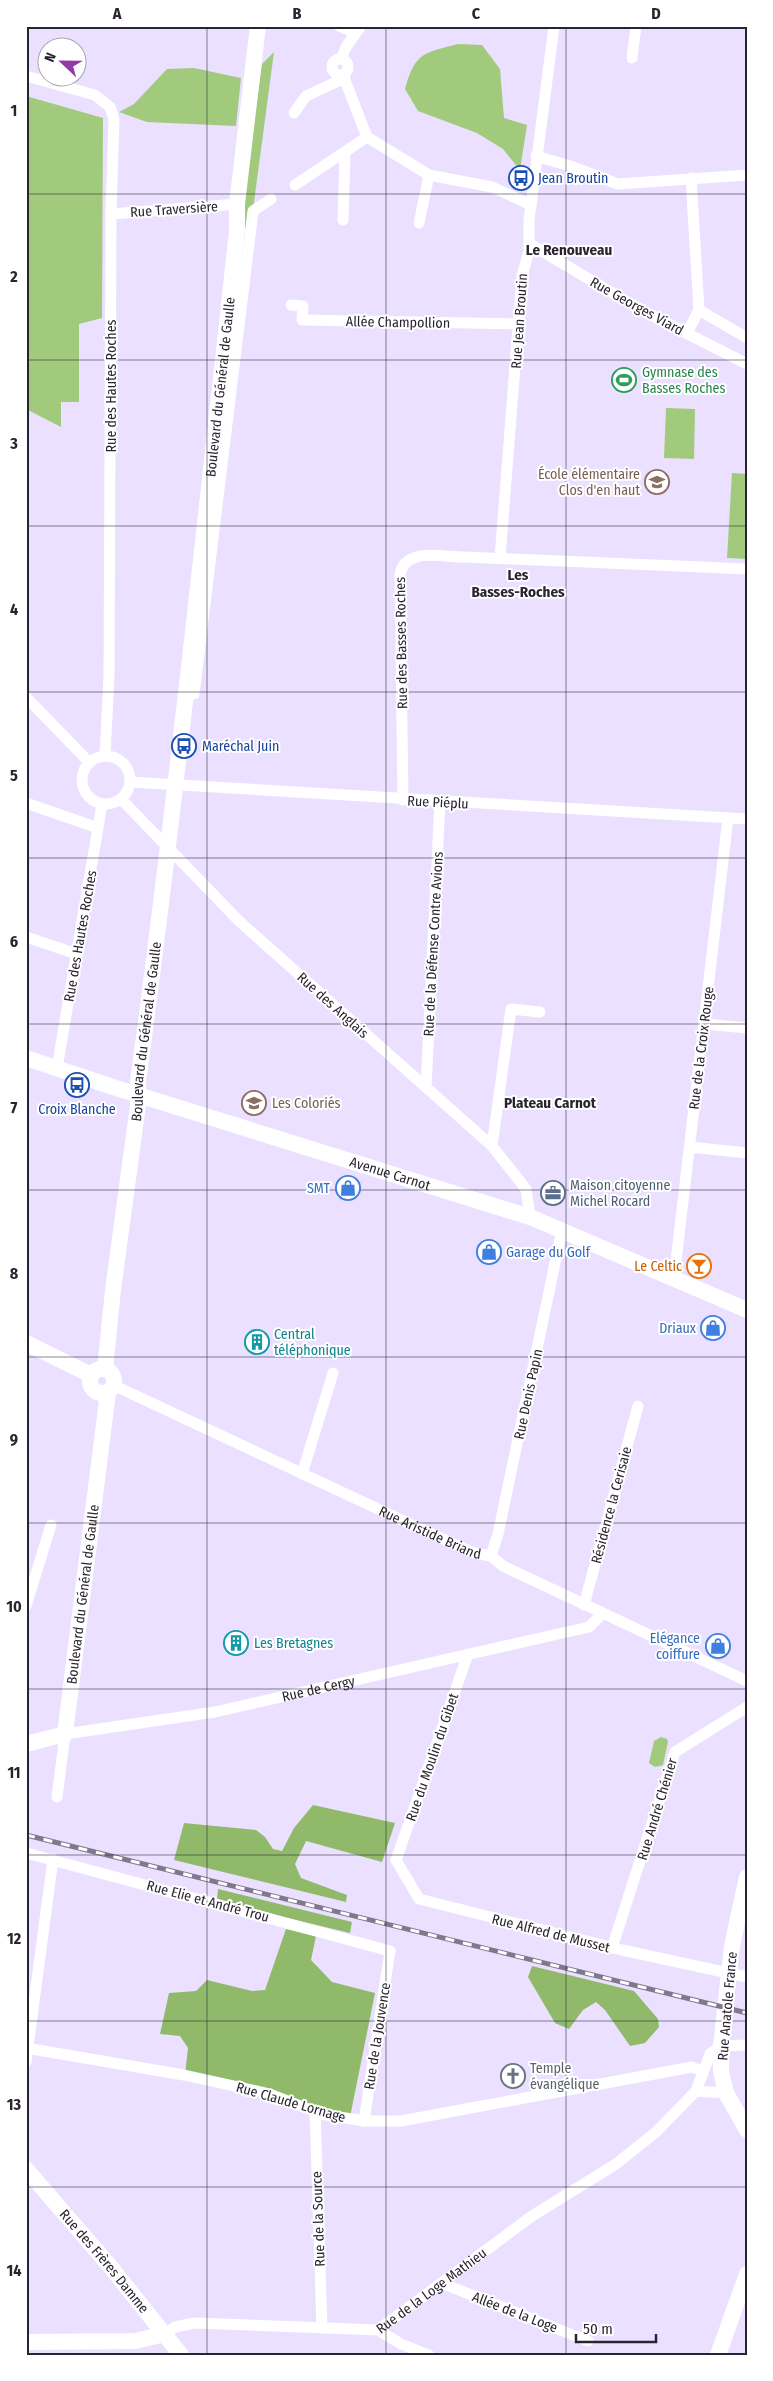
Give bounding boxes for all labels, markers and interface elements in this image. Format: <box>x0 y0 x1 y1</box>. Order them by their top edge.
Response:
text: A <box>112 4 122 23</box>
text: B <box>293 4 302 23</box>
text: C <box>472 4 481 23</box>
text: D <box>651 4 661 23</box>
north arrow <box>38 38 88 88</box>
text: N <box>41 50 60 64</box>
text: 1 <box>11 101 17 120</box>
bus stop icon: Jean Broutin <box>508 165 534 191</box>
place label: Jean Broutin <box>538 170 608 187</box>
street label: Rue Traversière <box>130 198 219 221</box>
district label: Le Renouveau <box>526 241 612 259</box>
text: 2 <box>9 267 18 286</box>
street label: Rue Jean Broutin <box>508 273 531 369</box>
street label: Rue Georges Viard <box>587 274 686 339</box>
street label: Boulevard du Général de Gaulle <box>202 296 239 478</box>
street label: Allée Champollion <box>346 313 450 332</box>
street label: Rue des Hautes Roches <box>103 319 120 453</box>
place label: Gymnase des Basses Roches <box>642 364 725 397</box>
sports icon: Gymnase des Basses Roches <box>611 367 637 393</box>
text: 3 <box>9 434 18 453</box>
place label: École élémentaire Clos d'en haut <box>538 465 640 499</box>
school or university icon: École élémentaire Clos d'en haut <box>644 469 670 495</box>
district label: Les Basses-Roches <box>471 566 565 601</box>
street label: Rue des Basses Roches <box>392 577 411 709</box>
text: 4 <box>10 600 18 619</box>
bus stop icon: Maréchal Juin <box>171 733 197 759</box>
place label: Maréchal Juin <box>202 738 279 755</box>
text: 5 <box>10 766 18 785</box>
street label: Rue Piéplu <box>407 792 469 813</box>
street label: Rue de la Défense Contre Avions <box>420 851 447 1037</box>
street label: Rue des Hautes Roches <box>61 869 100 1003</box>
text: 6 <box>10 932 18 951</box>
street label: Boulevard du Général de Gaulle <box>128 941 165 1123</box>
street label: Rue des Anglais <box>293 969 372 1042</box>
street label: Rue de la Croix Rouge <box>686 986 717 1111</box>
bus stop icon: Croix Blanche <box>64 1072 90 1098</box>
school or university icon: Les Coloriés <box>241 1090 267 1116</box>
district label: Plateau Carnot <box>504 1094 597 1112</box>
place label: Les Coloriés <box>272 1095 341 1112</box>
text: 7 <box>11 1098 18 1117</box>
place label: Croix Blanche <box>38 1101 116 1118</box>
street label: Avenue Carnot <box>348 1153 433 1195</box>
shop icon: SMT <box>335 1175 361 1201</box>
place label: Maison citoyenne Michel Rocard <box>570 1177 670 1210</box>
place label: SMT <box>307 1180 331 1197</box>
office icon: Maison citoyenne Michel Rocard <box>540 1180 566 1206</box>
shop icon: Garage du Golf <box>476 1239 502 1265</box>
place label: Garage du Golf <box>506 1244 592 1261</box>
bar icon: Le Celtic <box>686 1253 712 1279</box>
place label: Le Celtic <box>634 1258 682 1275</box>
text: 8 <box>10 1264 19 1283</box>
shop icon: Driaux <box>700 1315 726 1341</box>
place label: Driaux <box>659 1320 697 1337</box>
place label: Central téléphonique <box>274 1326 351 1359</box>
building icon: Central téléphonique <box>244 1329 270 1355</box>
street label: Rue Denis Papin <box>511 1347 546 1441</box>
text: 9 <box>10 1430 18 1449</box>
street label: Résidence la Cerisaie <box>588 1445 635 1566</box>
street label: Rue Aristide Briand <box>376 1503 482 1563</box>
street label: Boulevard du Général de Gaulle <box>63 1504 103 1685</box>
text: 10 <box>6 1597 22 1616</box>
building icon: Les Bretagnes <box>223 1630 249 1656</box>
place label: Elégance coiffure <box>650 1630 700 1663</box>
shop icon: Elégance coiffure <box>705 1633 731 1659</box>
place label: Les Bretagnes <box>254 1635 333 1652</box>
street label: Rue de Cergy <box>280 1672 357 1706</box>
street label: Rue du Moulin du Gibet <box>403 1690 463 1823</box>
street label: Rue André Chénier <box>634 1756 681 1862</box>
text: 11 <box>7 1763 21 1782</box>
street label: Rue Elie et André Trou <box>145 1877 271 1926</box>
street label: Rue Alfred de Musset <box>490 1911 612 1956</box>
text: 12 <box>7 1929 22 1948</box>
street label: Rue Anatole France <box>714 1951 741 2061</box>
street label: Rue de la Jouvence <box>361 1981 394 2091</box>
place label: Temple évangélique <box>530 2060 599 2093</box>
church icon: Temple évangélique <box>500 2063 526 2089</box>
street label: Rue Claude Lornage <box>234 2079 348 2126</box>
text: 13 <box>7 2095 22 2114</box>
street label: Rue de la Source <box>308 2171 329 2267</box>
street label: Rue des Frères Damme <box>56 2206 152 2317</box>
street label: Rue de la Loge Mathieu <box>373 2245 490 2337</box>
text: 14 <box>7 2261 22 2280</box>
street label: Allée de la Loge <box>470 2288 560 2337</box>
scale bar <box>576 2311 656 2343</box>
text: 50 m <box>583 2320 613 2338</box>

